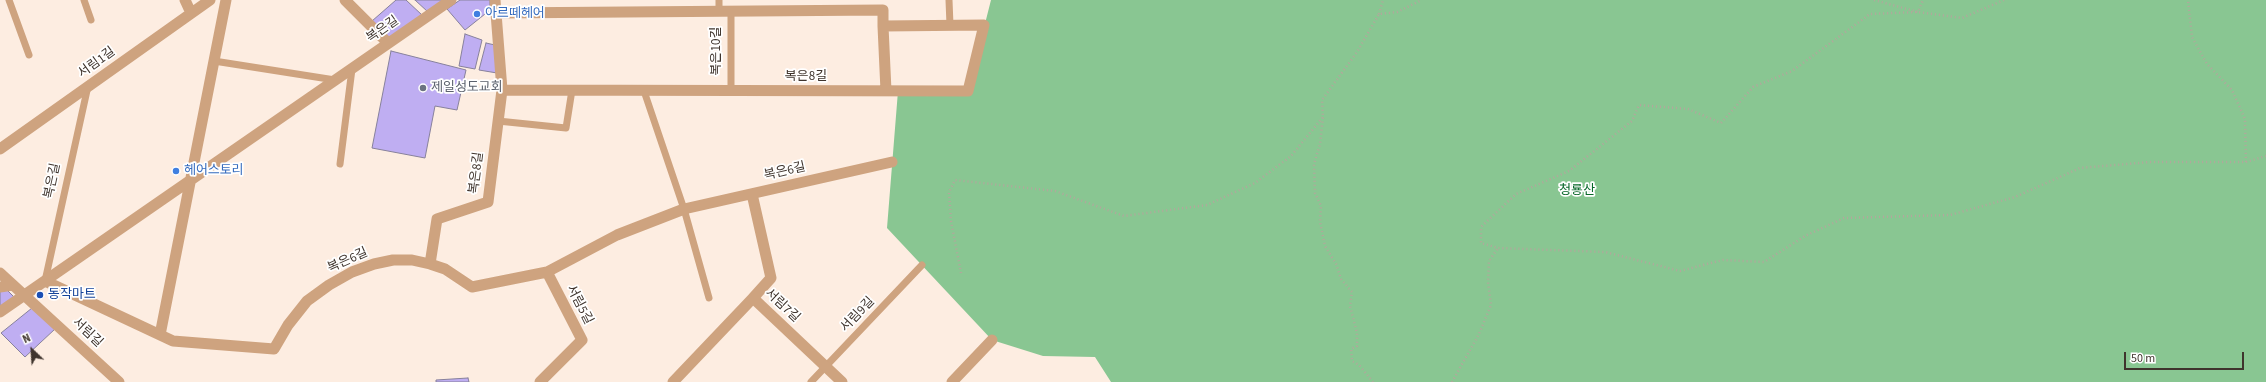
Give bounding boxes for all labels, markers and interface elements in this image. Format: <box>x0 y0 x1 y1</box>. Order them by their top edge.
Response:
place label: 아르떼헤어 <box>485 6 545 22</box>
marker: 아르떼헤어 <box>472 9 482 19</box>
street label: 복은길 <box>364 13 402 47</box>
street label: 복은10길 <box>709 27 725 75</box>
street label: 서림1길 <box>75 44 119 82</box>
street label: 복은8길 <box>785 69 827 85</box>
place label: 제일성도교회 <box>431 80 503 96</box>
marker: 제일성도교회 <box>418 83 428 93</box>
street label: 복은8길 <box>467 151 487 195</box>
street label: 복은6길 <box>763 160 807 184</box>
street label: 복은길 <box>42 162 64 200</box>
place label: 헤어스토리 <box>184 163 244 179</box>
marker: 헤어스토리 <box>171 166 181 176</box>
park label: 청룡산 <box>1559 183 1595 199</box>
street label: 복은6길 <box>325 245 371 277</box>
street label: 서림5길 <box>562 283 596 327</box>
street label: 서림7길 <box>761 286 803 326</box>
place label: 동작마트 <box>48 287 96 303</box>
marker: 동작마트 <box>35 290 45 300</box>
street label: 서림9길 <box>838 294 878 336</box>
street label: 서림길 <box>69 315 105 351</box>
north arrow <box>12 330 52 370</box>
text: N <box>20 330 33 347</box>
scale bar <box>2126 344 2246 370</box>
text: 50 m <box>2131 350 2155 367</box>

